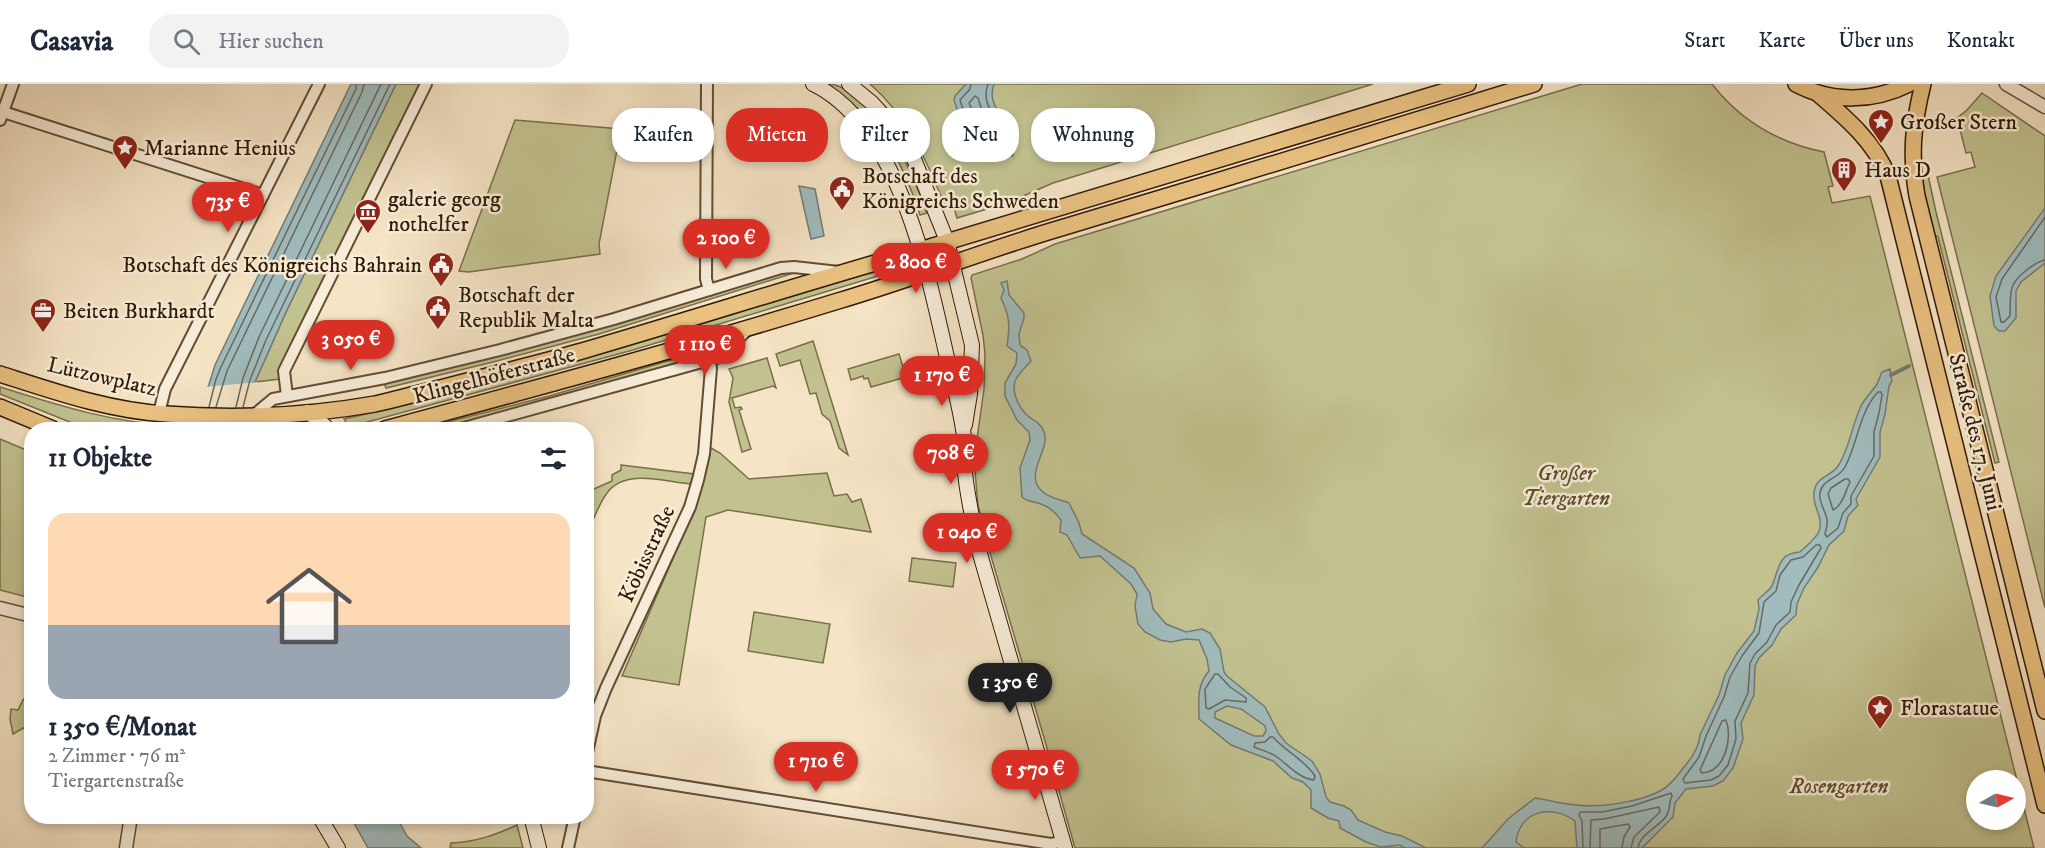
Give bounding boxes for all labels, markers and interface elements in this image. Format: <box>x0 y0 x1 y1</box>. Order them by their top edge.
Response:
search box <box>149 14 569 68</box>
text: Casavia <box>30 24 113 59</box>
icon: search <box>170 25 203 58</box>
text: Hier suchen <box>218 28 324 55</box>
text: Start <box>1684 28 1726 54</box>
text: Karte <box>1759 28 1805 54</box>
text: Über uns <box>1838 28 1914 54</box>
text: Kontakt <box>1947 28 2015 54</box>
place icon: Großer Stern <box>1866 107 1896 145</box>
chip: Kaufen <box>612 108 714 162</box>
chip: Mieten <box>726 108 828 162</box>
chip: Filter <box>840 108 930 162</box>
chip: Neu <box>942 108 1019 162</box>
chip: Wohnung <box>1031 108 1155 162</box>
place label: Großer Stern <box>1900 109 2017 136</box>
place icon: Marianne Henius <box>110 133 140 171</box>
place label: Marianne Henius <box>144 135 296 162</box>
building icon: Haus D <box>1829 155 1859 193</box>
place label: Haus D <box>1864 157 1931 184</box>
place label: Botschaft des Königreichs Schweden <box>862 163 1059 215</box>
public building icon: Botschaft des Königreichs Schweden <box>827 174 857 212</box>
pin: 735 € <box>186 182 270 233</box>
place label: galerie georg nothelfer <box>388 186 501 238</box>
text: 735 € <box>206 189 250 214</box>
museum icon: galerie georg nothelfer <box>353 197 383 235</box>
pin: 2 100 € <box>671 219 781 270</box>
text: 2 100 € <box>697 226 755 251</box>
pin: 2 800 € <box>861 243 971 294</box>
public building icon: Botschaft des Königreichs Bahrain <box>426 250 456 288</box>
text: 2 800 € <box>885 250 947 275</box>
place label: Botschaft des Königreichs Bahrain <box>122 252 422 279</box>
place label: Botschaft der Republik Malta <box>458 282 594 334</box>
public building icon: Botschaft der Republik Malta <box>423 293 453 331</box>
office icon: Beiten Burkhardt <box>28 296 58 334</box>
place label: Beiten Burkhardt <box>63 298 215 325</box>
pin: 3 050 € <box>296 320 406 371</box>
pin: 1 110 € <box>650 325 760 376</box>
text: 3 050 € <box>321 327 381 352</box>
text: 1 110 € <box>678 332 732 357</box>
street label: Klingelhöferstraße <box>410 341 578 411</box>
street label: Lützowplatz <box>45 351 160 403</box>
street label: Straße des 17. Juni <box>1942 351 2008 513</box>
pin: 1 170 € <box>887 356 997 407</box>
text: 1 170 € <box>914 363 970 388</box>
pin: 708 € <box>909 434 993 485</box>
text: 708 € <box>927 441 975 466</box>
text: 11 Objekte <box>48 442 152 475</box>
icon: filters <box>537 442 570 475</box>
park label: Großer Tiergarten <box>1522 460 1610 512</box>
street label: Köbisstraße <box>613 501 681 607</box>
pin: 1 040 € <box>912 513 1022 564</box>
text: 1 040 € <box>937 520 997 545</box>
icon: home <box>255 552 363 660</box>
pin: 1 350 € <box>955 663 1065 714</box>
text: 1 350 € <box>982 670 1038 695</box>
place icon: Florastatue <box>1865 693 1895 731</box>
place label: Florastatue <box>1900 695 1999 722</box>
text: 1 350 €/Monat <box>48 711 197 744</box>
pin: 1 710 € <box>761 742 871 793</box>
text: 2 Zimmer · 76 m² <box>48 744 185 769</box>
text: 1 710 € <box>788 749 844 774</box>
pin: 1 570 € <box>980 750 1090 801</box>
text: 1 570 € <box>1006 757 1064 782</box>
text: Tiergartenstraße <box>48 769 184 794</box>
north arrow <box>1966 770 2026 830</box>
map controls <box>1966 770 2026 830</box>
park label: Rosengarten <box>1788 773 1889 800</box>

